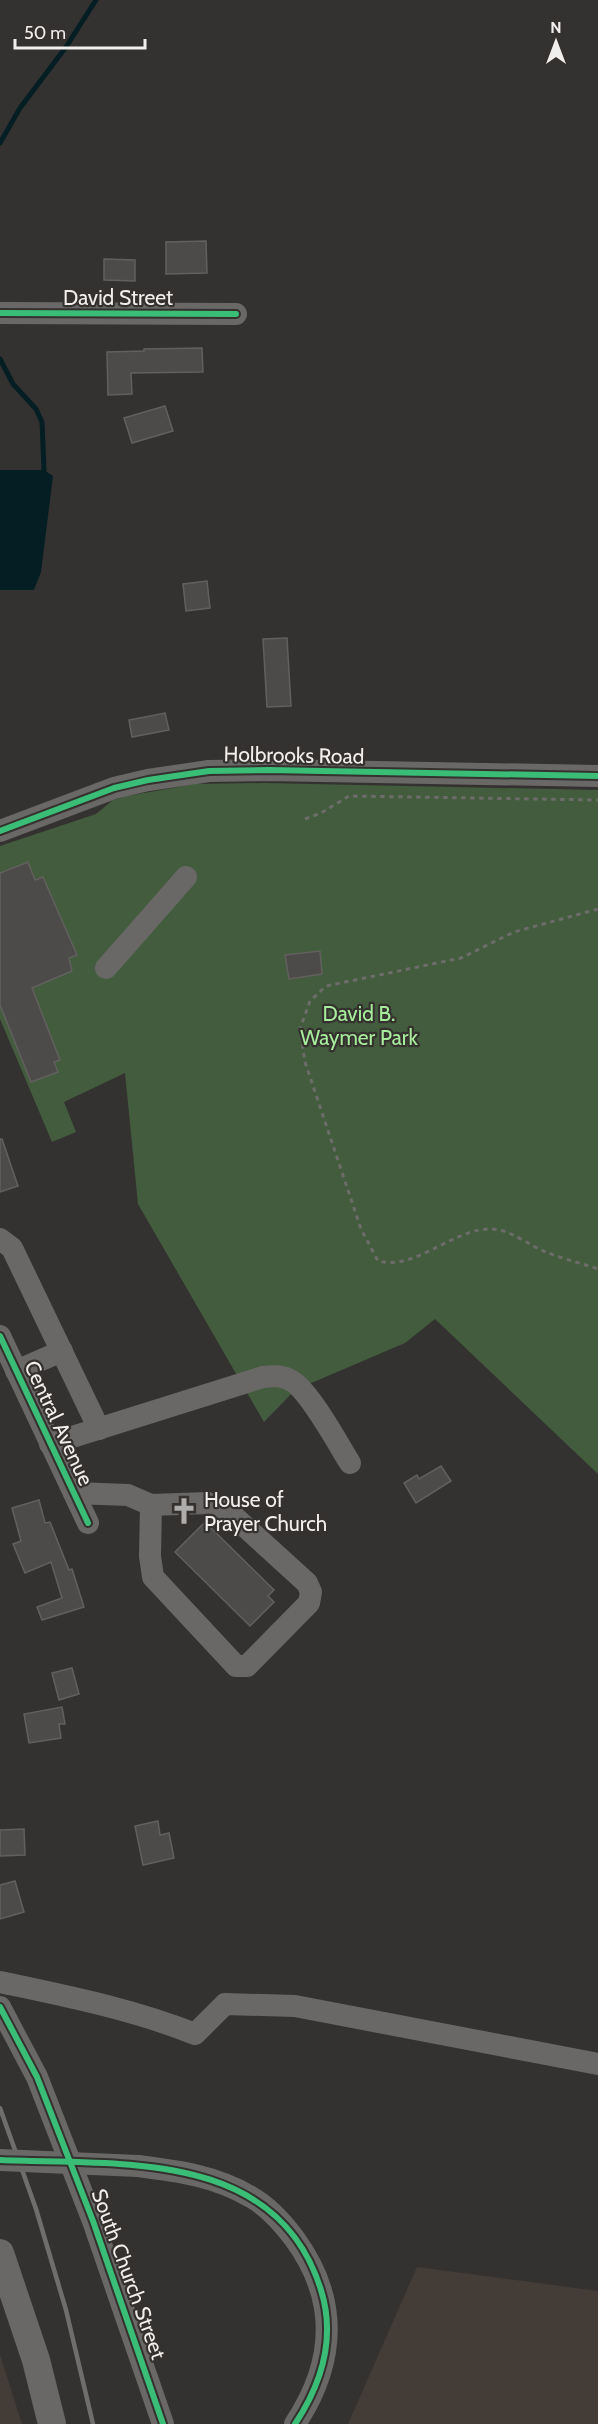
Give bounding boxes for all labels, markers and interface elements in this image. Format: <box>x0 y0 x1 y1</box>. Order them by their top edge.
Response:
scale bar <box>15 12 146 50</box>
north arrow <box>526 12 586 72</box>
text: N <box>550 18 562 37</box>
text: 50 m <box>24 22 66 44</box>
street label: David Street <box>63 285 173 310</box>
street label: Holbrooks Road <box>224 741 364 769</box>
park label: David B. Waymer Park <box>300 1001 418 1050</box>
street label: Central Avenue <box>19 1357 99 1490</box>
place label: House of Prayer Church <box>204 1487 327 1536</box>
church icon: House of Prayer Church <box>169 1496 199 1526</box>
street label: South Church Street <box>87 2185 171 2363</box>

